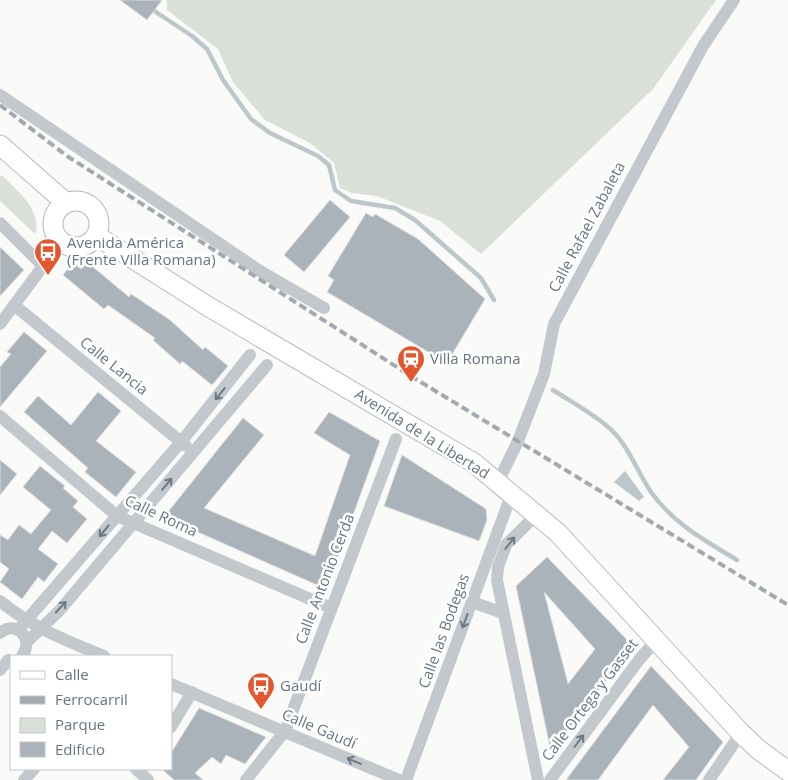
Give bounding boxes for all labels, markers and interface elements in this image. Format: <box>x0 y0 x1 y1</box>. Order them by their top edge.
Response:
street label: Calle Rafael Zabaleta <box>543 158 629 295</box>
place label: Avenida América (Frente Villa Romana) <box>67 232 216 269</box>
bus stop icon: Avenida América (Frente Villa Romana) <box>33 237 63 276</box>
street label: Calle Lancia <box>76 332 153 399</box>
station icon: Villa Romana <box>396 344 426 383</box>
place label: Villa Romana <box>430 348 521 368</box>
street label: Avenida de la Libertad <box>351 383 494 483</box>
one-way arrow <box>214 387 225 400</box>
one-way arrow <box>161 478 172 491</box>
street label: Calle Roma <box>122 490 201 541</box>
street label: Calle Antonio Cerda <box>290 511 358 647</box>
one-way arrow <box>98 525 109 538</box>
one-way arrow <box>504 537 515 550</box>
street label: Calle las Bodegas <box>413 570 473 691</box>
one-way arrow <box>55 601 67 614</box>
one-way arrow <box>460 612 469 628</box>
street label: Calle Ortega y Gasset <box>537 634 642 765</box>
legend <box>10 655 172 770</box>
text: Calle <box>55 664 89 684</box>
bus stop icon: Gaudí <box>246 671 276 710</box>
place label: Gaudí <box>280 675 323 695</box>
text: Ferrocarril <box>55 689 128 709</box>
street label: Calle Gaudí <box>279 703 361 753</box>
text: Parque <box>55 714 105 734</box>
one-way arrow <box>574 734 584 748</box>
text: Edificio <box>55 739 105 759</box>
one-way arrow <box>347 755 362 765</box>

